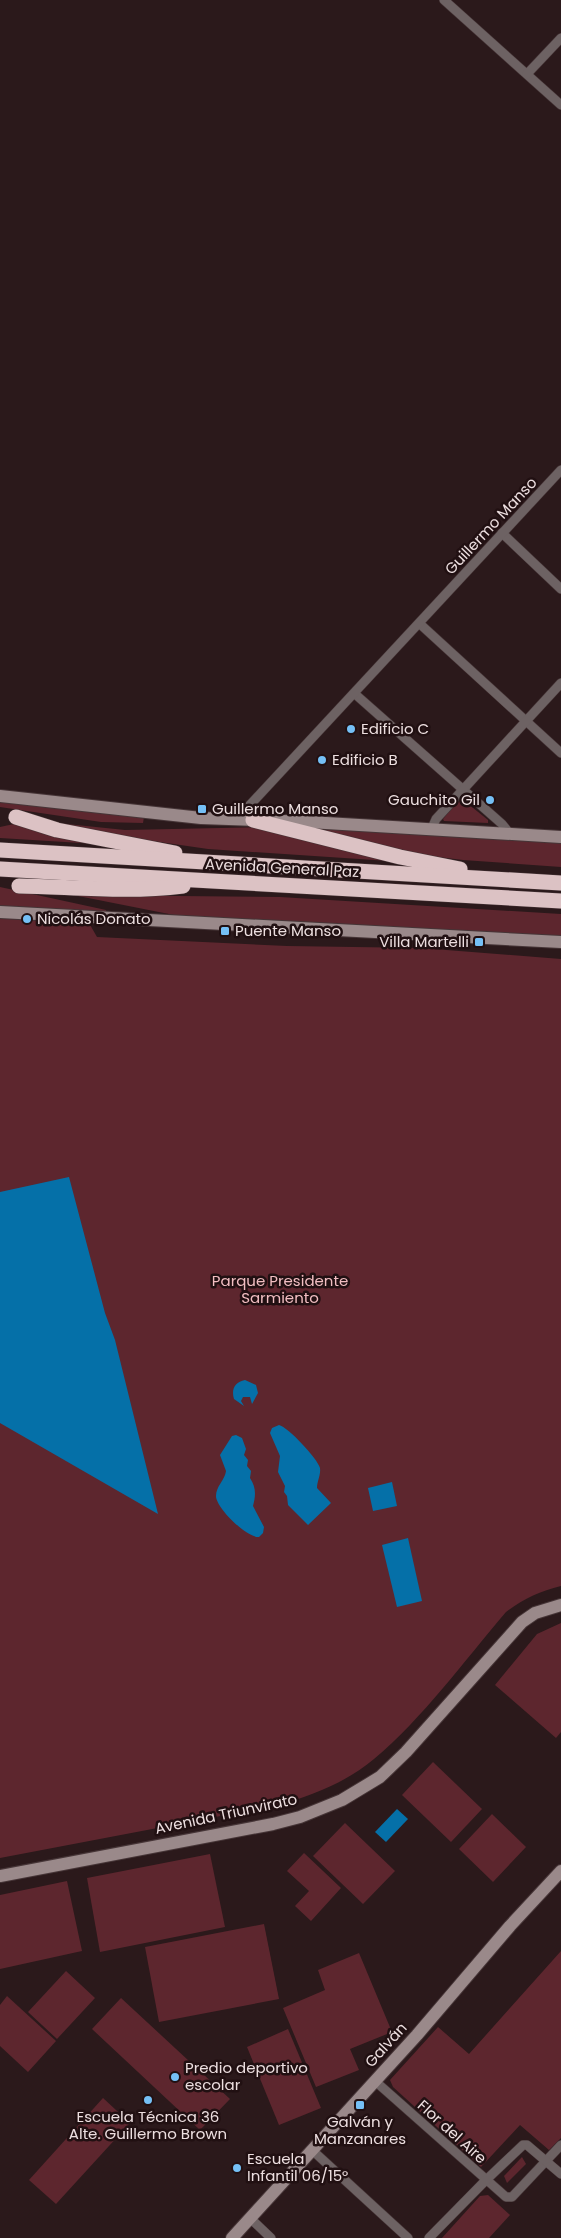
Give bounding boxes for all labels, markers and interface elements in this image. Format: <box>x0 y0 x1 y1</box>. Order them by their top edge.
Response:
street label: Guillermo Manso <box>440 472 541 579</box>
place label: Edificio C <box>361 718 429 739</box>
marker: Edificio C <box>345 723 357 735</box>
place label: Edificio B <box>332 749 398 770</box>
marker: Edificio B <box>316 754 328 766</box>
place label: Gauchito Gil <box>388 789 480 810</box>
marker: Gauchito Gil <box>484 794 496 806</box>
place label: Guillermo Manso <box>212 798 338 819</box>
marker: Guillermo Manso <box>196 803 208 815</box>
street label: Avenida General Paz <box>204 853 360 882</box>
place label: Nicolás Donato <box>37 908 151 929</box>
marker: Nicolás Donato <box>21 913 33 925</box>
place label: Puente Manso <box>235 920 341 941</box>
marker: Puente Manso <box>219 925 231 937</box>
place label: Villa Martelli <box>379 931 469 952</box>
marker: Villa Martelli <box>473 936 485 948</box>
park label: Parque Presidente Sarmiento <box>212 1270 348 1308</box>
street label: Avenida Triunvirato <box>153 1788 299 1839</box>
street label: Galván <box>360 2018 411 2072</box>
place label: Predio deportivo escolar <box>185 2057 308 2095</box>
marker: Predio deportivo escolar <box>169 2071 181 2083</box>
marker: Escuela Técnica 36 Alte. Guillermo Brown <box>142 2094 154 2106</box>
street label: Flor del Aire <box>413 2095 491 2168</box>
marker: Galván y Manzanares <box>354 2099 366 2111</box>
place label: Escuela Técnica 36 Alte. Guillermo Brown <box>69 2106 227 2144</box>
place label: Galván y Manzanares <box>314 2111 406 2149</box>
place label: Escuela Infantil 06/15° <box>247 2148 348 2186</box>
marker: Escuela Infantil 06/15° <box>231 2162 243 2174</box>

